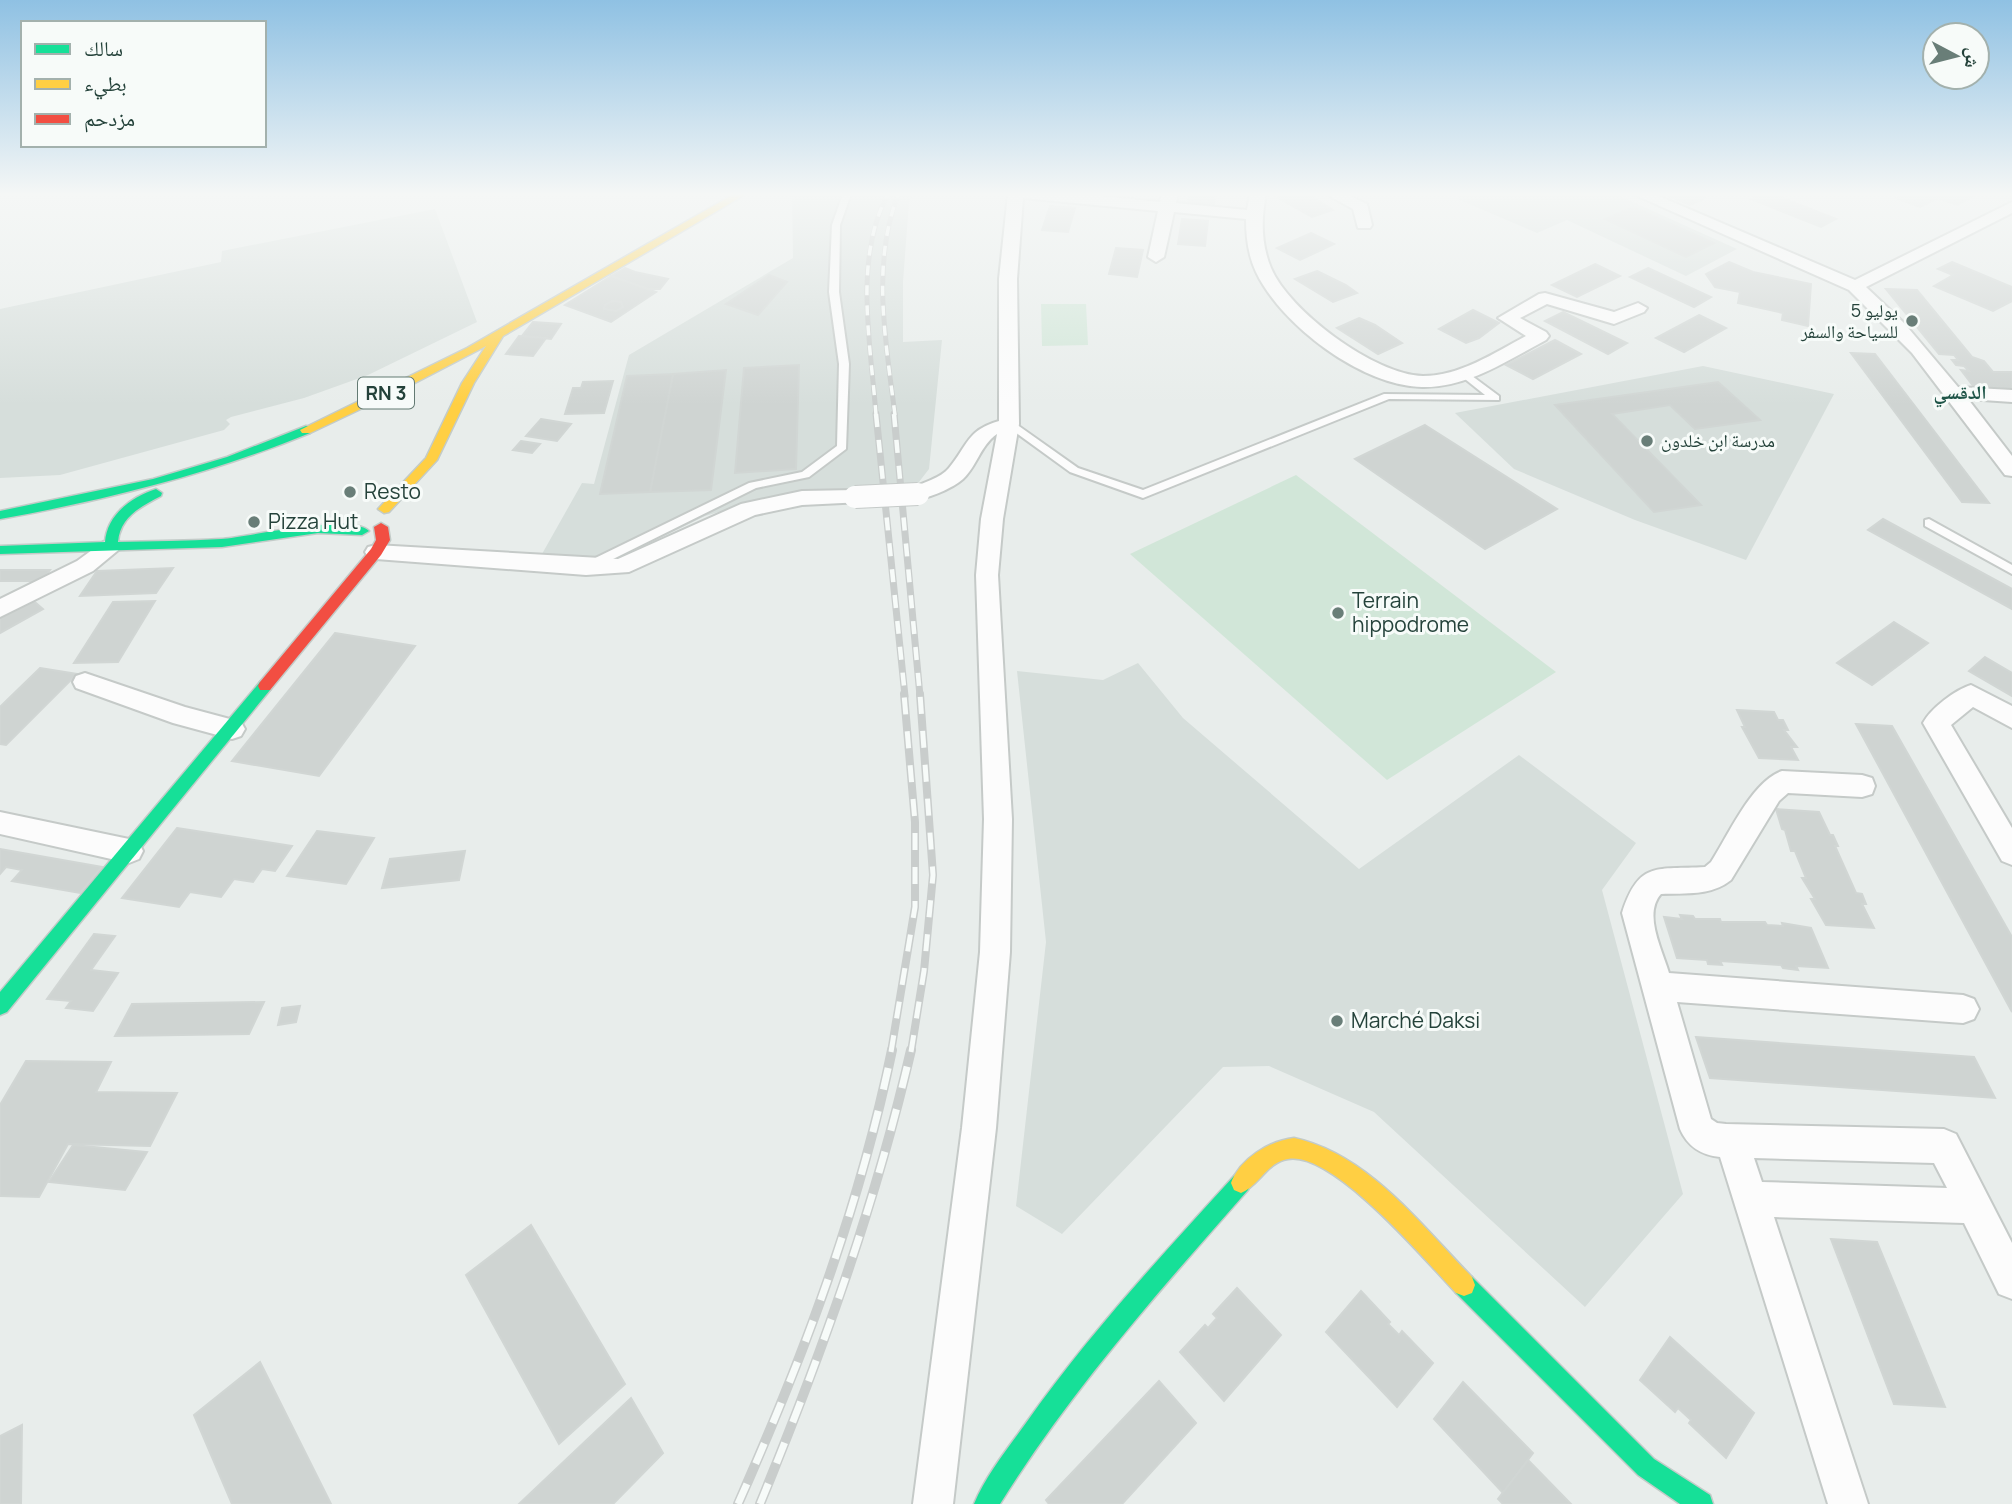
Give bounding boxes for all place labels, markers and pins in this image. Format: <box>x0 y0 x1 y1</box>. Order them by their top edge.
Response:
place label: 5 يوليو للسياحة والسفر <box>1800 298 1898 343</box>
marker: 5 يوليو للسياحة والسفر <box>1904 313 1920 329</box>
place label: مدرسة ابن خلدون <box>1661 428 1775 452</box>
marker: مدرسة ابن خلدون <box>1639 433 1655 449</box>
place label: Resto <box>364 477 421 505</box>
marker: Resto <box>342 484 358 500</box>
place label: Pizza Hut <box>268 507 358 535</box>
marker: Pizza Hut <box>246 514 262 530</box>
place label: Terrain hippodrome <box>1352 586 1469 638</box>
marker: Terrain hippodrome <box>1330 605 1346 621</box>
place label: Marché Daksi <box>1351 1006 1480 1034</box>
marker: Marché Daksi <box>1329 1013 1345 1029</box>

